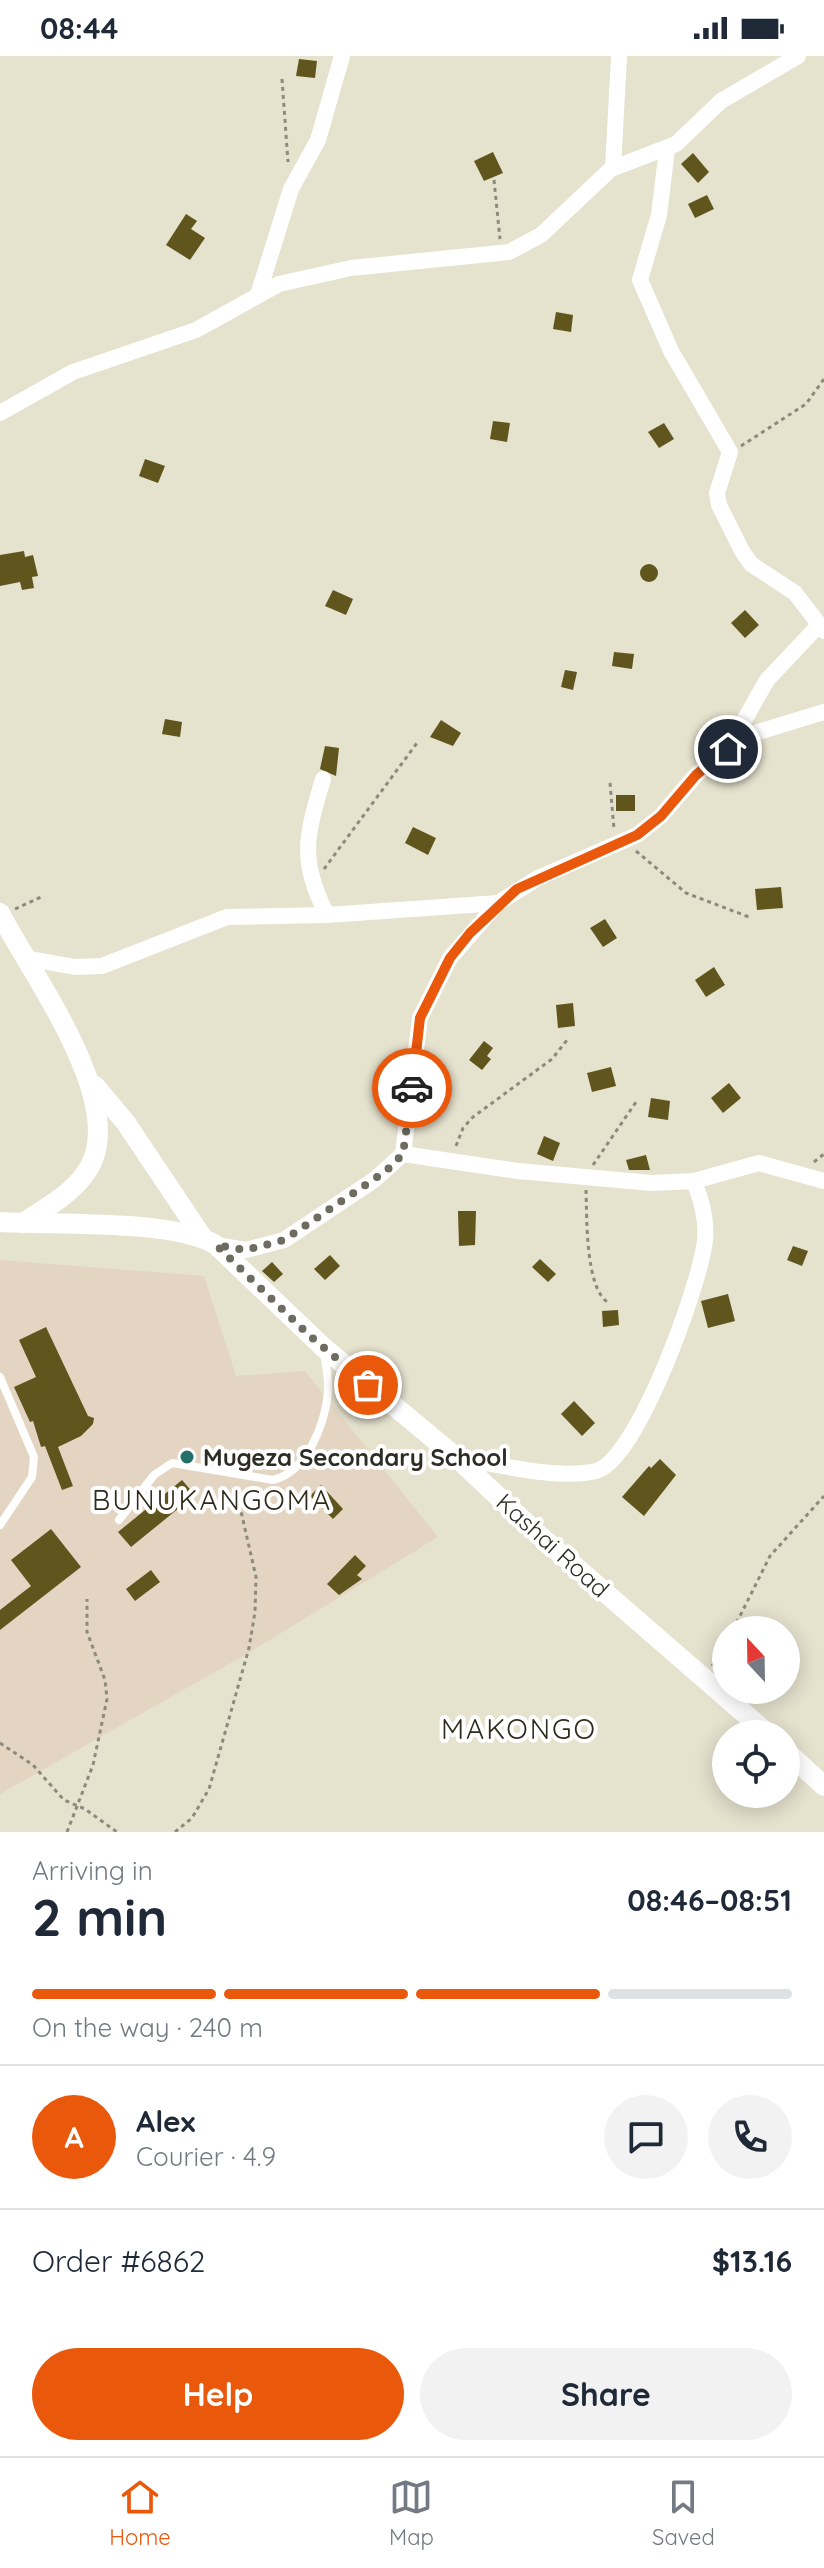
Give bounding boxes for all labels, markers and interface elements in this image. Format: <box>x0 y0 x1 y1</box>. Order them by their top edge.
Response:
text: 08:44 <box>40 9 118 47</box>
pin <box>694 715 762 783</box>
icon: home <box>706 727 750 771</box>
courier <box>372 1048 452 1128</box>
icon: car <box>390 1066 434 1110</box>
pin <box>334 1351 402 1419</box>
icon: bag <box>346 1363 390 1407</box>
place label: Mugeza Secondary School <box>203 1442 508 1472</box>
marker: Mugeza Secondary School <box>178 1448 196 1466</box>
district label: BUNUKANGOMA <box>92 1482 332 1517</box>
street label: Kashai Road <box>490 1487 616 1603</box>
north arrow <box>712 1616 800 1704</box>
map controls <box>712 1616 800 1808</box>
district label: MAKONGO <box>441 1711 597 1746</box>
button: locate <box>712 1720 800 1808</box>
text: Arriving in <box>32 1854 153 1887</box>
text: 08:46–08:51 <box>627 1881 792 1919</box>
text: 2 min <box>32 1884 167 1949</box>
text: On the way · 240 m <box>32 2011 263 2044</box>
button: chat <box>604 2095 688 2179</box>
button: phone <box>708 2095 792 2179</box>
text: Alex <box>136 2102 195 2140</box>
text: A <box>64 2118 84 2156</box>
text: Courier · 4.9 <box>136 2140 276 2173</box>
text: Order #6862 <box>32 2242 205 2280</box>
text: $13.16 <box>712 2242 792 2280</box>
button: Help <box>32 2348 404 2440</box>
button: Share <box>420 2348 792 2440</box>
tab: Home <box>109 2475 171 2551</box>
tab: Map <box>389 2475 434 2551</box>
tab: Saved <box>652 2475 715 2551</box>

